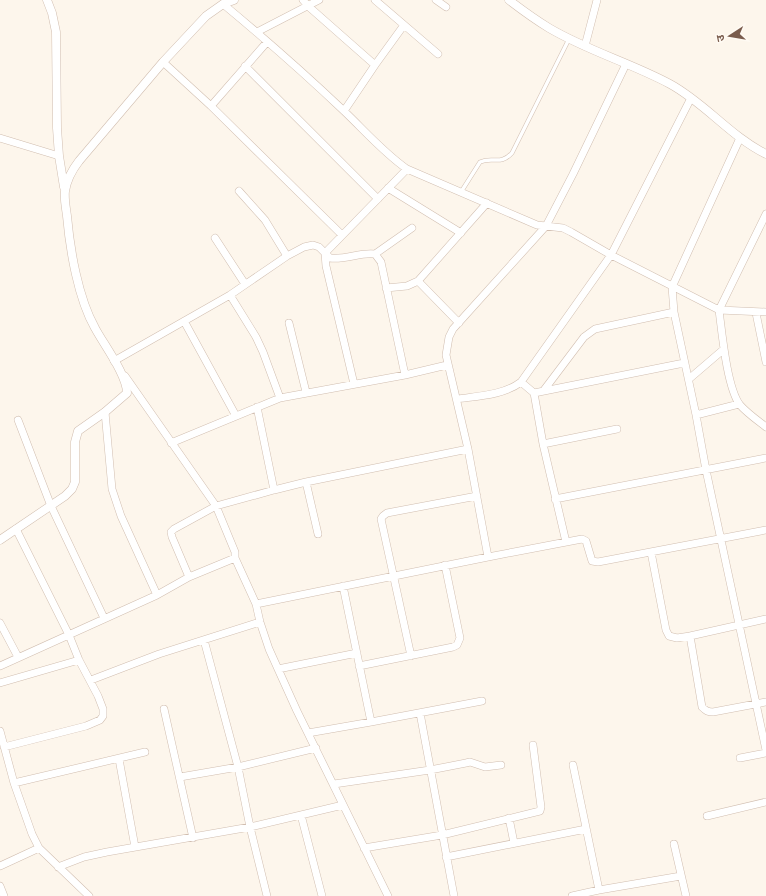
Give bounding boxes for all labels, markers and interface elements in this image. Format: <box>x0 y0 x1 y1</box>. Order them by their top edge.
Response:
north arrow <box>710 16 750 56</box>
text: उ <box>714 33 728 42</box>

